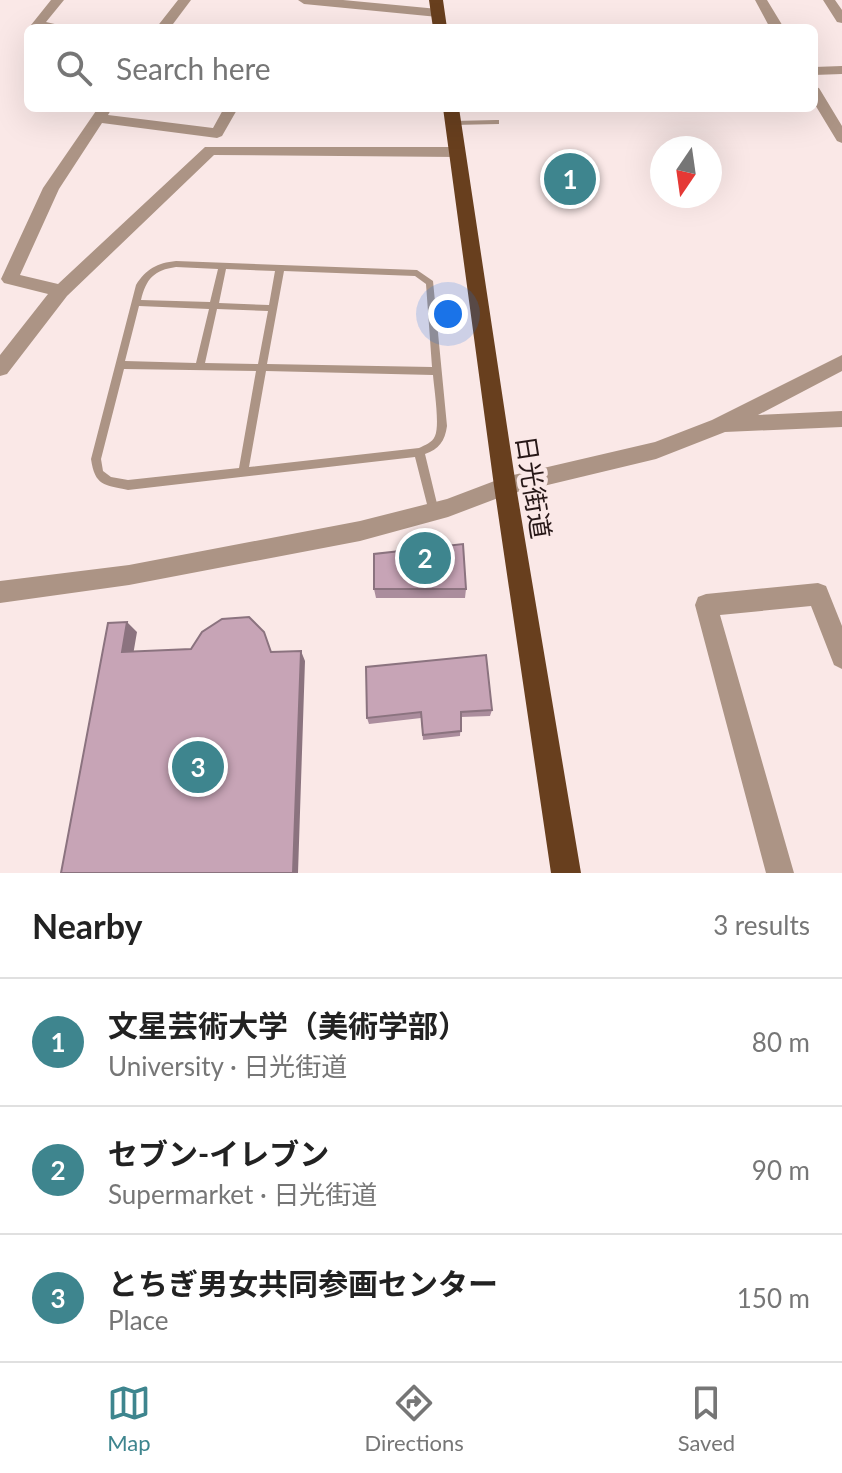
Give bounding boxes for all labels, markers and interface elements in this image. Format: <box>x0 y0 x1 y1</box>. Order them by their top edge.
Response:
search box <box>24 24 818 112</box>
icon: search <box>52 46 96 90</box>
text: Search here <box>116 50 271 86</box>
north arrow <box>650 136 722 208</box>
pin: 1 <box>544 149 596 209</box>
your location <box>428 294 468 334</box>
street label: 日光街道 <box>510 433 558 541</box>
pin: 2 <box>399 528 451 588</box>
pin: 3 <box>172 737 224 797</box>
text: Nearby <box>32 905 143 946</box>
text: 3 results <box>713 909 810 941</box>
text: 文星芸術大学（美術学部） <box>108 1007 468 1043</box>
text: 1 <box>50 1026 66 1058</box>
text: 80 m <box>752 1026 810 1058</box>
text: University · 日光街道 <box>108 1050 347 1082</box>
text: セブン-イレブン <box>108 1135 329 1171</box>
text: 2 <box>50 1154 66 1186</box>
text: 90 m <box>752 1154 810 1186</box>
text: Supermarket · 日光街道 <box>108 1178 377 1210</box>
text: とちぎ男女共同参画センター <box>108 1265 498 1301</box>
text: 3 <box>50 1282 66 1314</box>
text: 150 m <box>737 1282 810 1314</box>
text: Place <box>108 1304 169 1336</box>
tab: Map <box>107 1381 151 1456</box>
tab: Directions <box>365 1381 464 1456</box>
tab: Saved <box>678 1381 735 1456</box>

